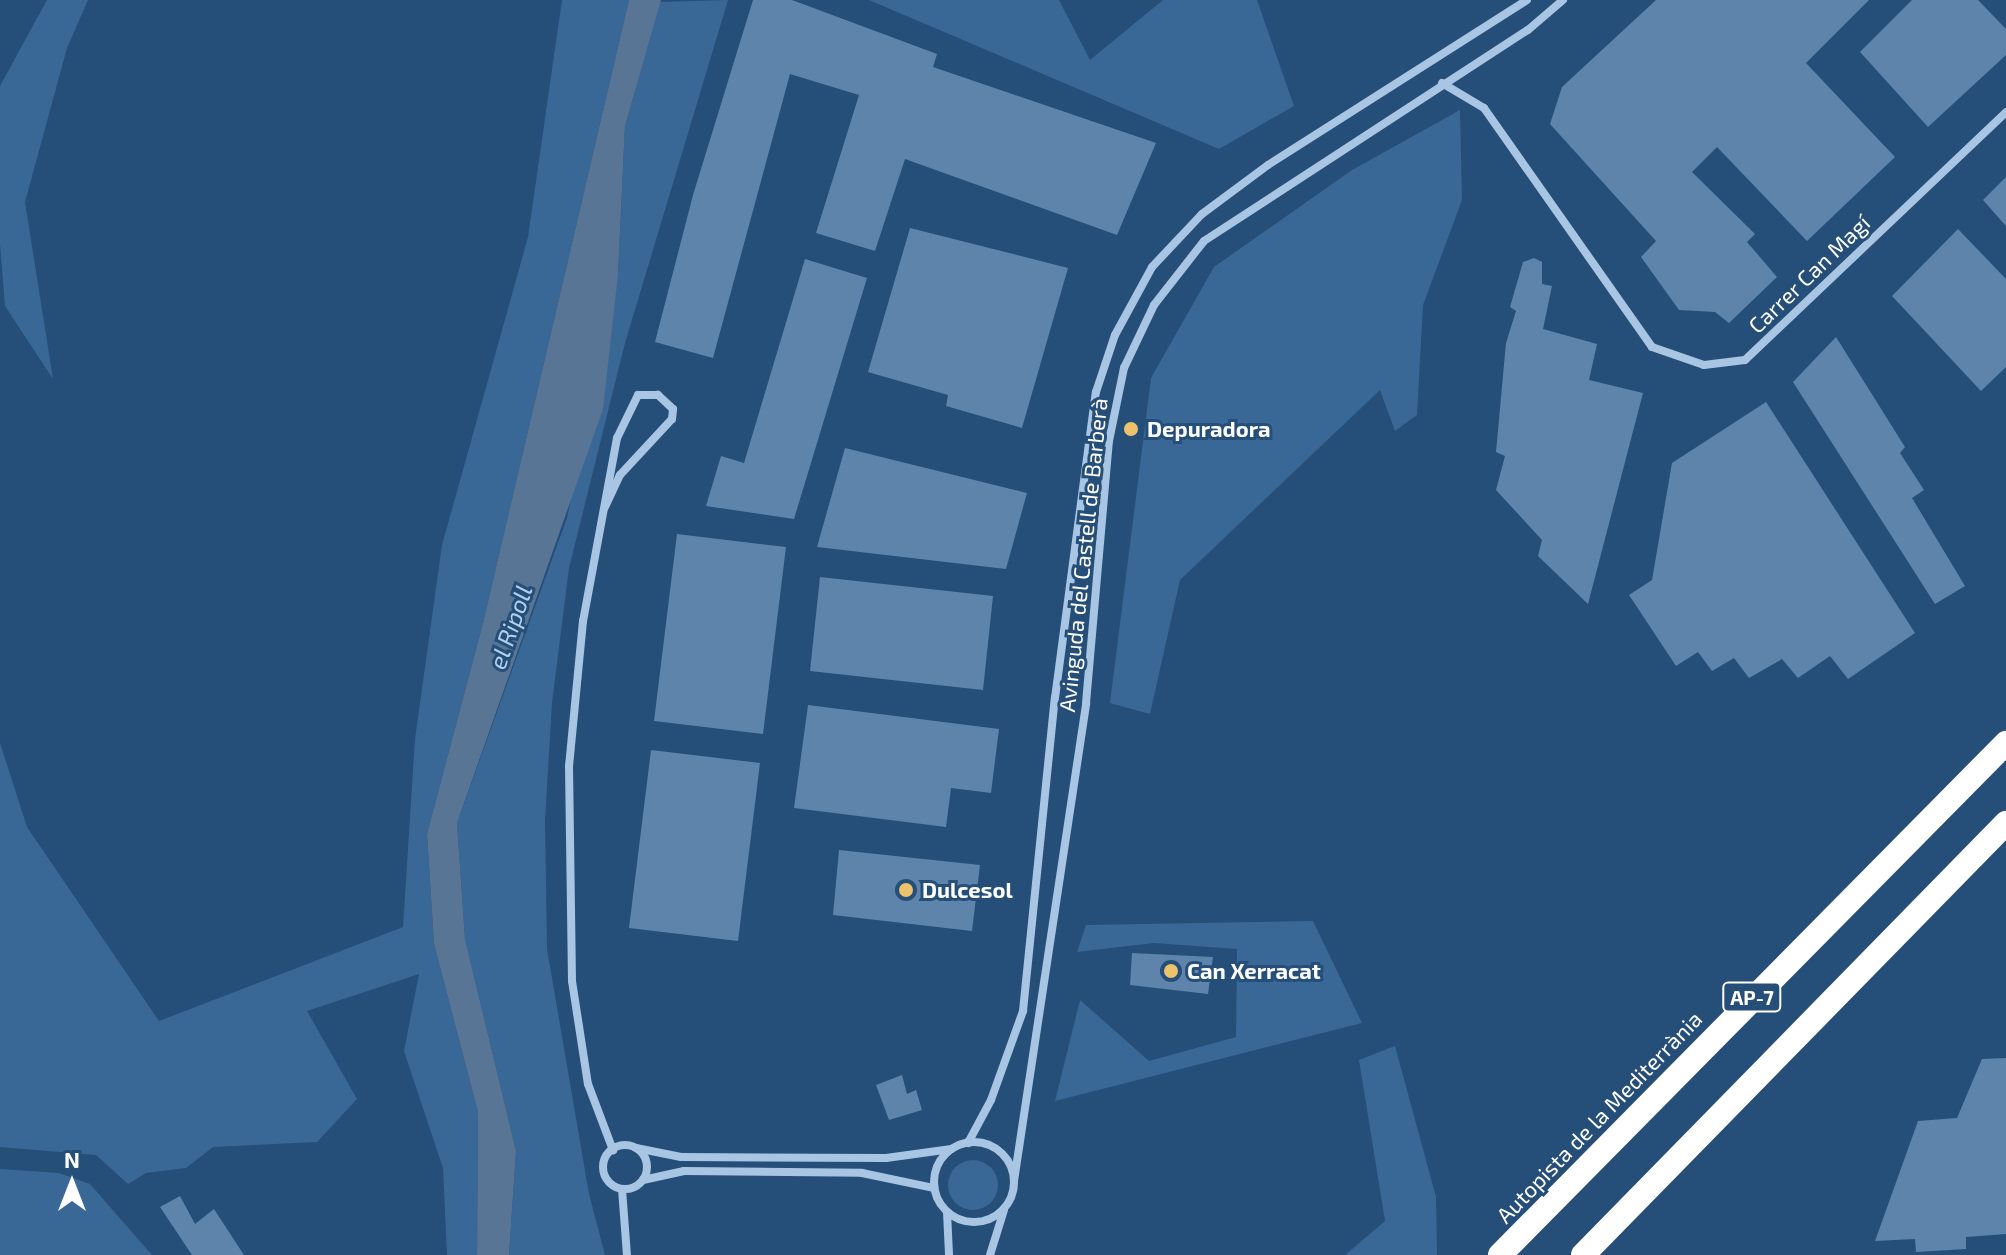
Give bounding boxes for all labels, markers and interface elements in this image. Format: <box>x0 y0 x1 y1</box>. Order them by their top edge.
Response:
street label: Carrer Can Magí <box>1743 209 1875 339</box>
street label: Avinguda del Castell de Barberà <box>1053 396 1113 714</box>
place label: Depuradora <box>1147 416 1271 442</box>
marker: Depuradora <box>1122 420 1140 438</box>
water label: el Ripoll <box>482 581 538 673</box>
place label: Dulcesol <box>922 877 1013 903</box>
marker: Dulcesol <box>897 881 915 899</box>
place label: Can Xerracat <box>1187 958 1321 984</box>
marker: Can Xerracat <box>1162 962 1180 980</box>
road number: AP-7 <box>1722 981 1782 1013</box>
street label: Autopista de la Mediterrània <box>1491 1006 1707 1228</box>
north arrow <box>32 1143 112 1223</box>
text: N <box>64 1146 80 1172</box>

